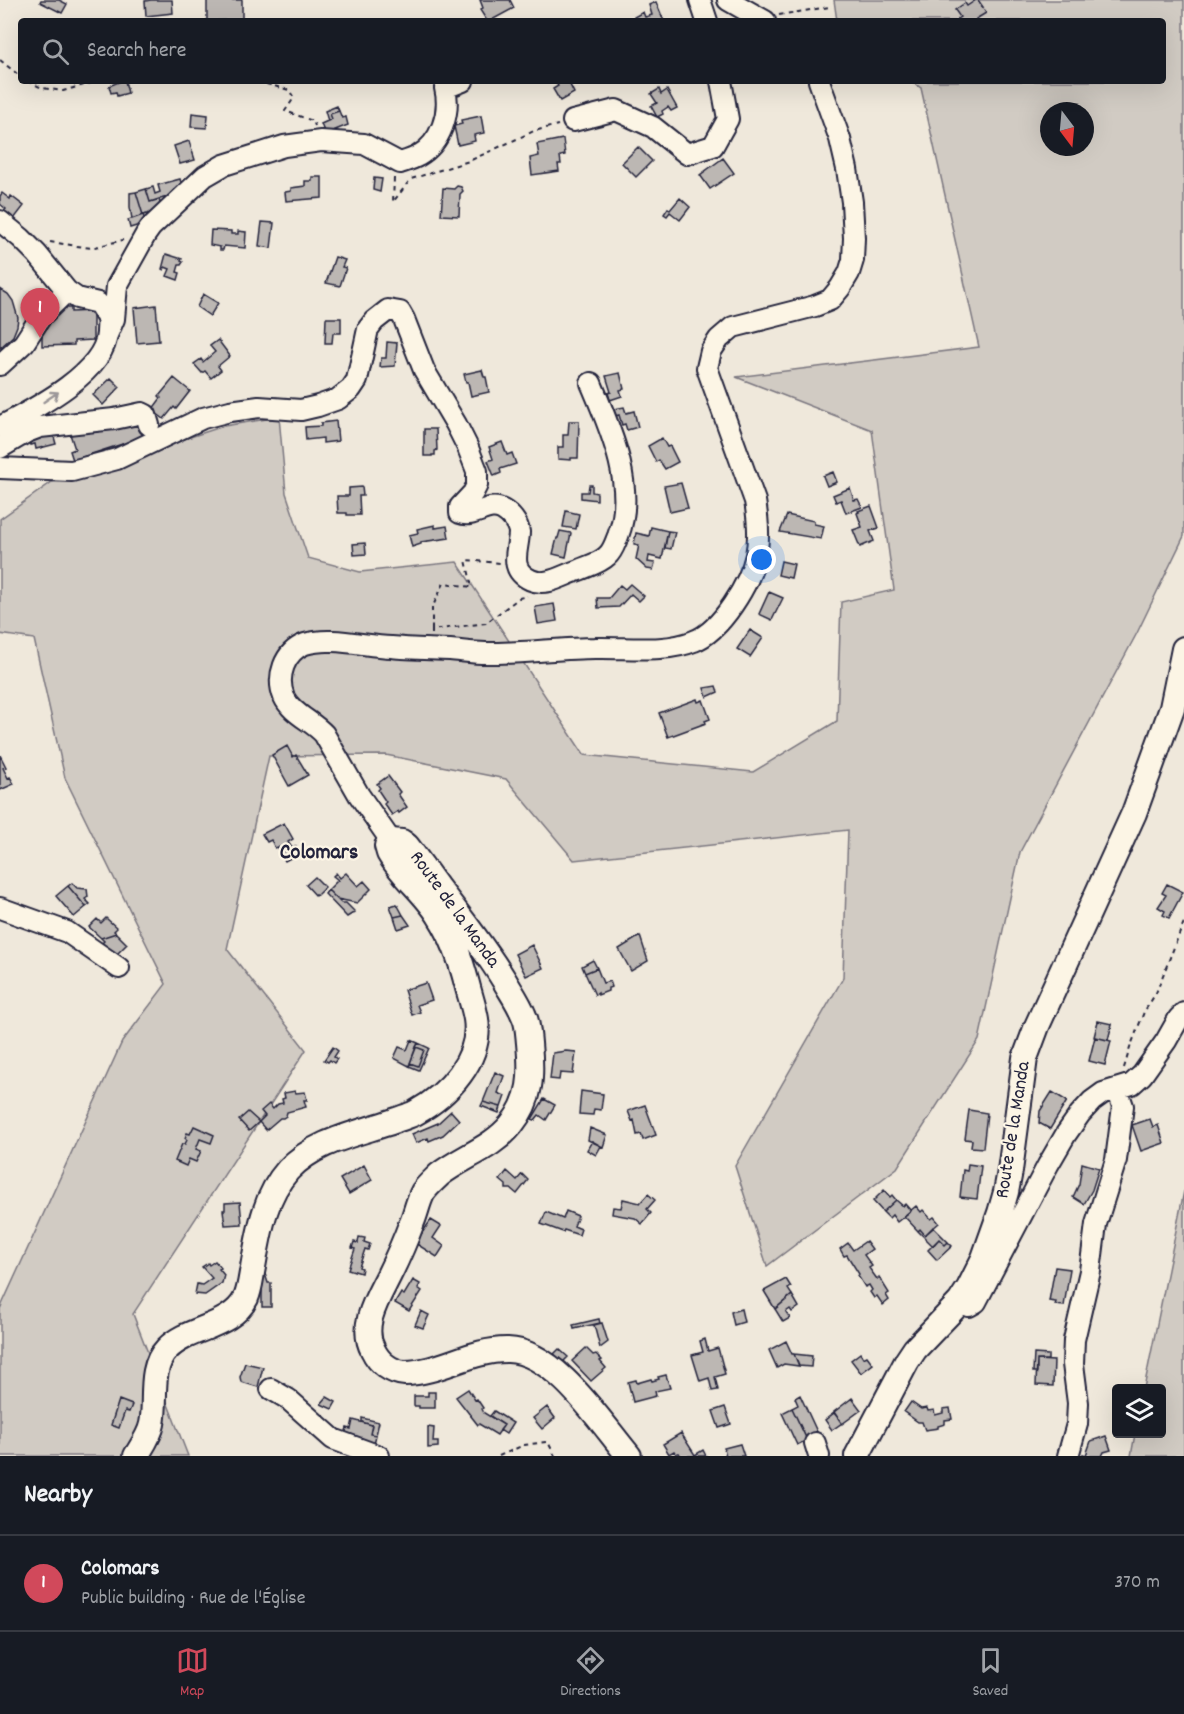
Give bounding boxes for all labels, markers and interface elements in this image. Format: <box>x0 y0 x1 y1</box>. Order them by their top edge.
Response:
search box <box>18 18 1166 84</box>
icon: search <box>39 35 72 68</box>
text: Search here <box>87 36 186 67</box>
north arrow <box>1040 102 1094 156</box>
pin: 1 <box>20 288 60 338</box>
one-way arrow <box>42 391 58 403</box>
your location <box>747 545 776 574</box>
district label: Colomars <box>280 838 358 869</box>
street label: Route de la Manda <box>402 846 506 975</box>
street label: Route de la Manda <box>989 1059 1039 1201</box>
map controls <box>1112 1384 1166 1438</box>
button: layers <box>1112 1384 1166 1438</box>
text: Nearby <box>24 1477 92 1514</box>
text: Colomars <box>81 1554 160 1585</box>
text: 1 <box>41 1569 46 1597</box>
text: 370 m <box>1114 1569 1160 1597</box>
text: Public building · Rue de l'Église <box>81 1585 306 1613</box>
tab: Map <box>176 1644 209 1703</box>
tab: Directions <box>560 1644 621 1703</box>
tab: Saved <box>972 1644 1008 1703</box>

